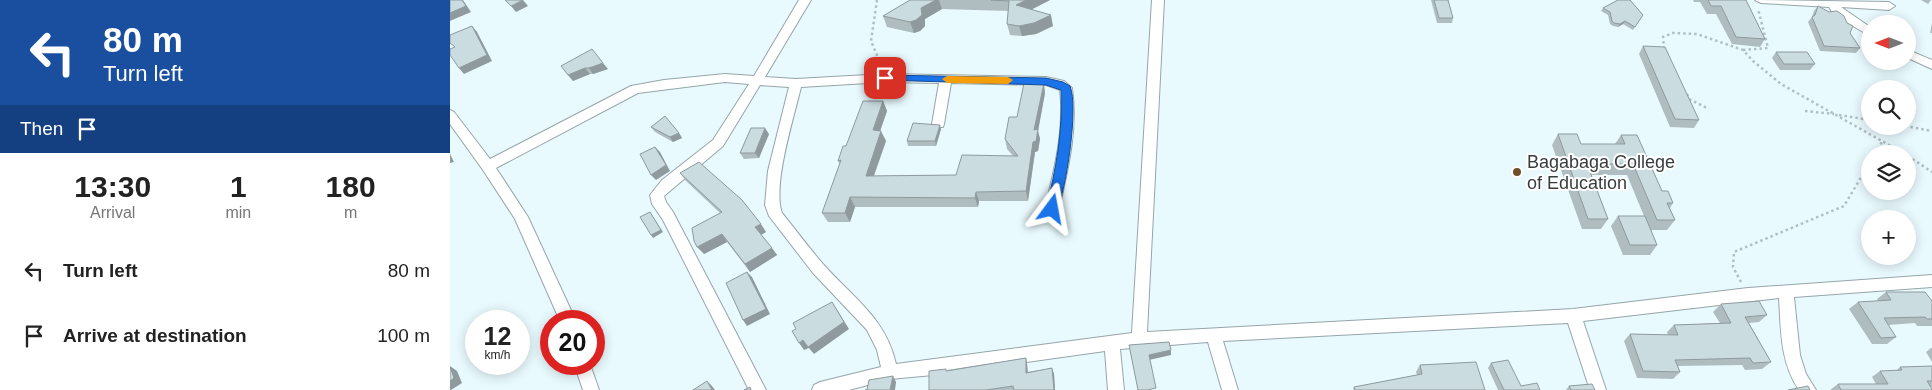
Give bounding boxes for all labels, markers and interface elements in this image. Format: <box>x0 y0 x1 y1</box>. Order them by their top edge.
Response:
north arrow <box>1861 15 1916 70</box>
map controls <box>1861 15 1916 265</box>
icon: left <box>20 20 85 85</box>
text: 80 m <box>103 20 183 59</box>
pin <box>864 57 906 99</box>
text: Turn left <box>103 61 183 86</box>
icon: arrive <box>871 64 899 92</box>
button: search <box>1861 80 1916 135</box>
icon: arrive <box>73 115 101 143</box>
text: Then <box>20 118 63 139</box>
button: layers <box>1861 145 1916 200</box>
place label: Bagabaga College of Education <box>1527 152 1675 193</box>
marker: Bagabaga College of Education <box>1511 166 1523 178</box>
text: 13:30 <box>74 170 151 203</box>
text: 1 <box>230 170 247 203</box>
text: 180 <box>326 170 376 203</box>
position arrow <box>1025 182 1077 234</box>
text: Arrival <box>90 204 135 221</box>
text: min <box>225 204 251 221</box>
text: m <box>344 204 357 221</box>
button: + <box>1861 210 1916 265</box>
icon: left <box>20 257 48 285</box>
text: Turn left <box>63 260 138 281</box>
text: 80 m <box>388 260 430 281</box>
speed limit sign: 20 <box>540 310 605 375</box>
icon: arrive <box>20 322 48 350</box>
text: 12 <box>484 322 511 350</box>
text: Arrive at destination <box>63 325 247 346</box>
text: 100 m <box>377 325 430 346</box>
text: km/h <box>484 348 511 362</box>

